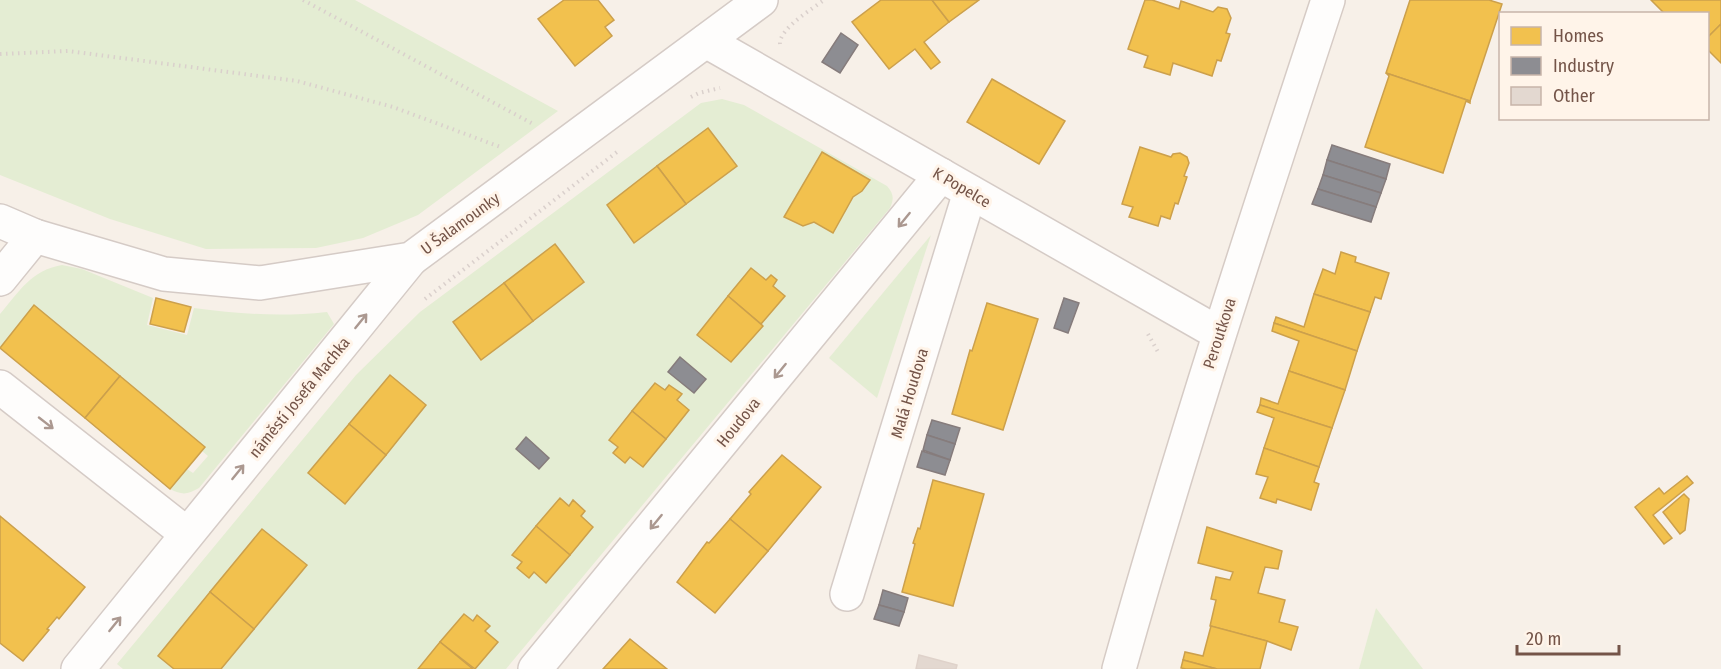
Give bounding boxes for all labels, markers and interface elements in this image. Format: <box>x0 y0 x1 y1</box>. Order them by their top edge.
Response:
legend <box>1499 12 1709 120</box>
text: Homes <box>1553 25 1604 47</box>
text: Industry <box>1553 55 1614 77</box>
text: Other <box>1553 85 1596 107</box>
street label: K Popelce <box>929 163 994 212</box>
street label: U Šalamounky <box>417 187 504 258</box>
one-way arrow <box>897 212 910 228</box>
street label: Peroutkova <box>1199 295 1240 371</box>
one-way arrow <box>355 313 368 329</box>
street label: náměstí Josefa Machka <box>245 333 354 461</box>
street label: Malá Houdova <box>887 346 932 440</box>
one-way arrow <box>773 363 787 378</box>
street label: Houdova <box>713 394 764 451</box>
one-way arrow <box>38 417 54 430</box>
one-way arrow <box>232 465 245 481</box>
one-way arrow <box>649 514 663 529</box>
one-way arrow <box>109 616 122 632</box>
scale bar <box>1517 618 1619 656</box>
text: 20 m <box>1526 628 1561 650</box>

